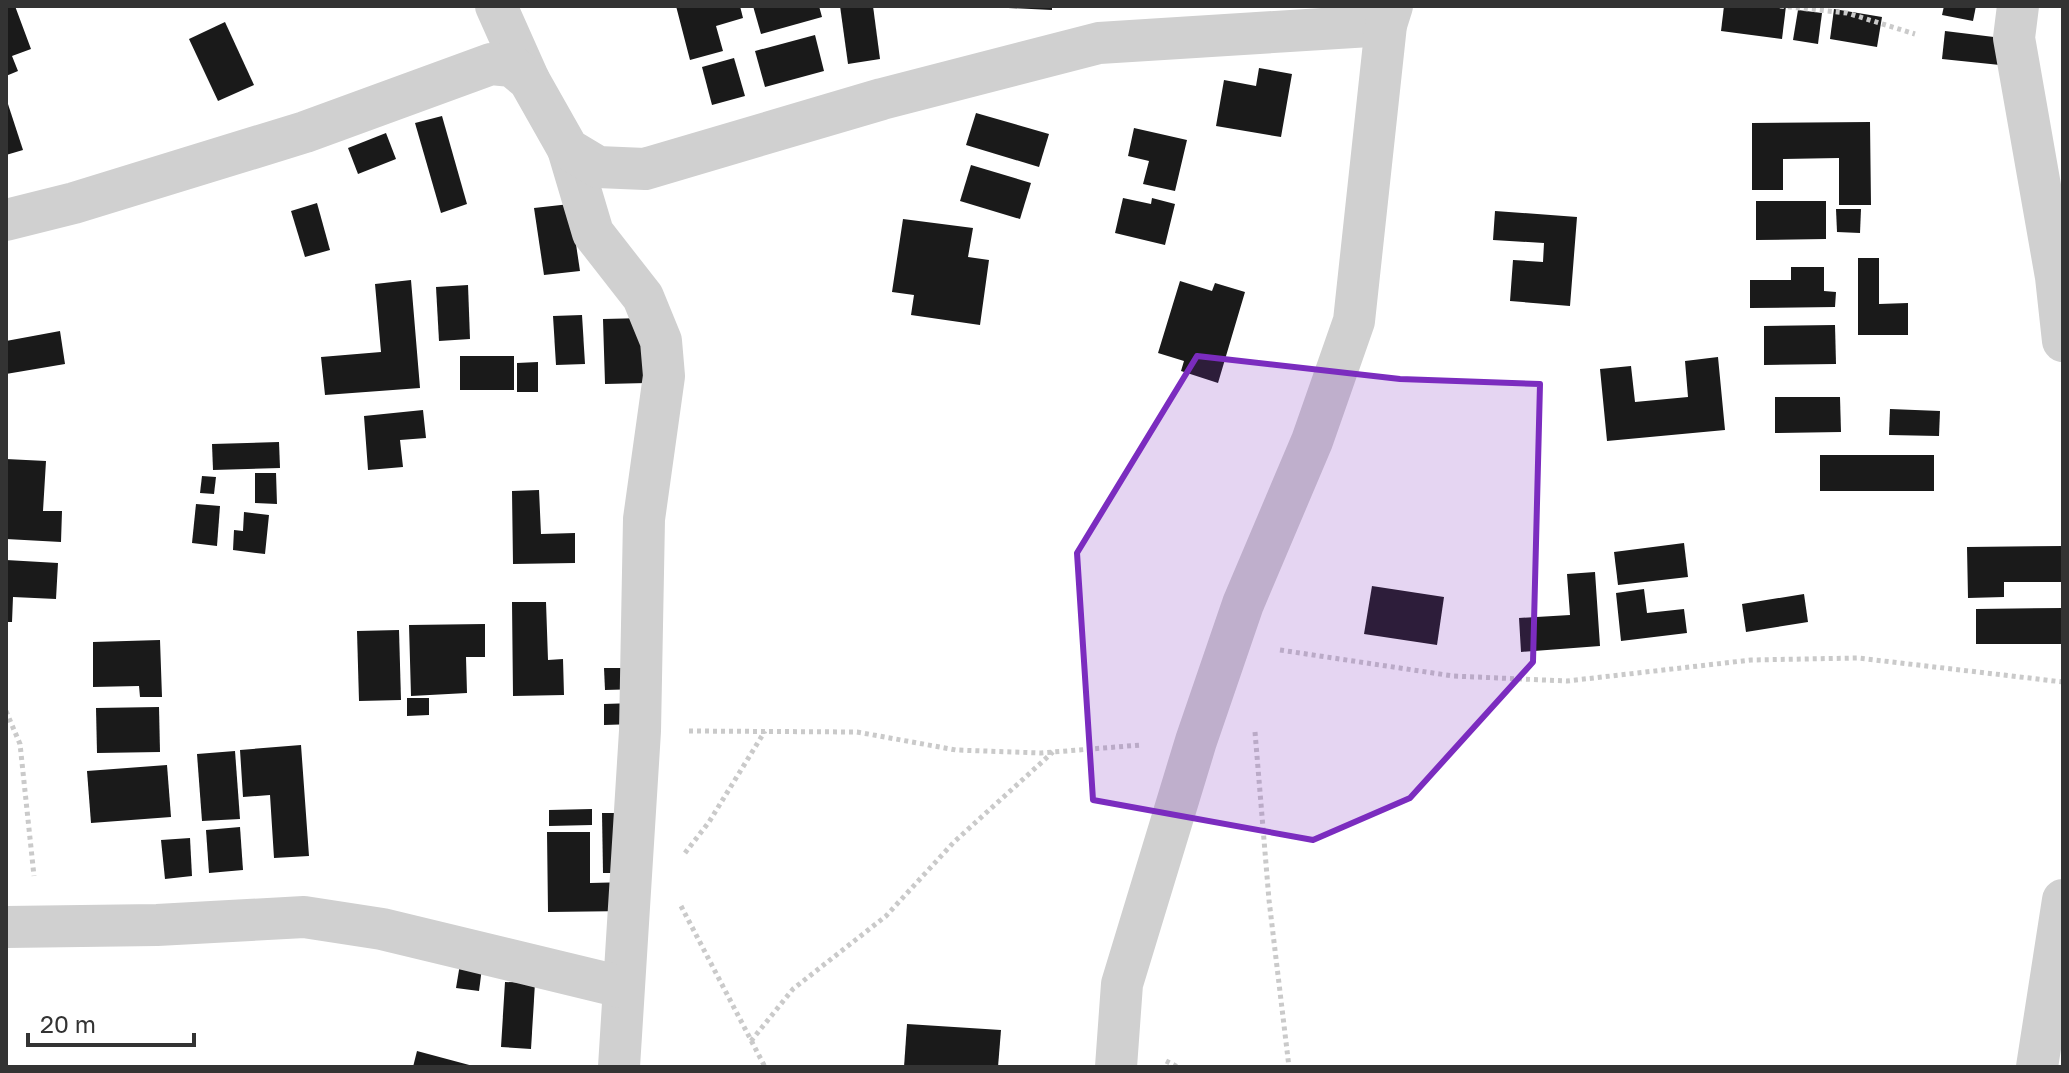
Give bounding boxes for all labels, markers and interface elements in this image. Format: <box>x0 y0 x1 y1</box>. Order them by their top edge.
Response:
scale bar <box>28 997 194 1047</box>
text: 20 m <box>40 1009 96 1038</box>

